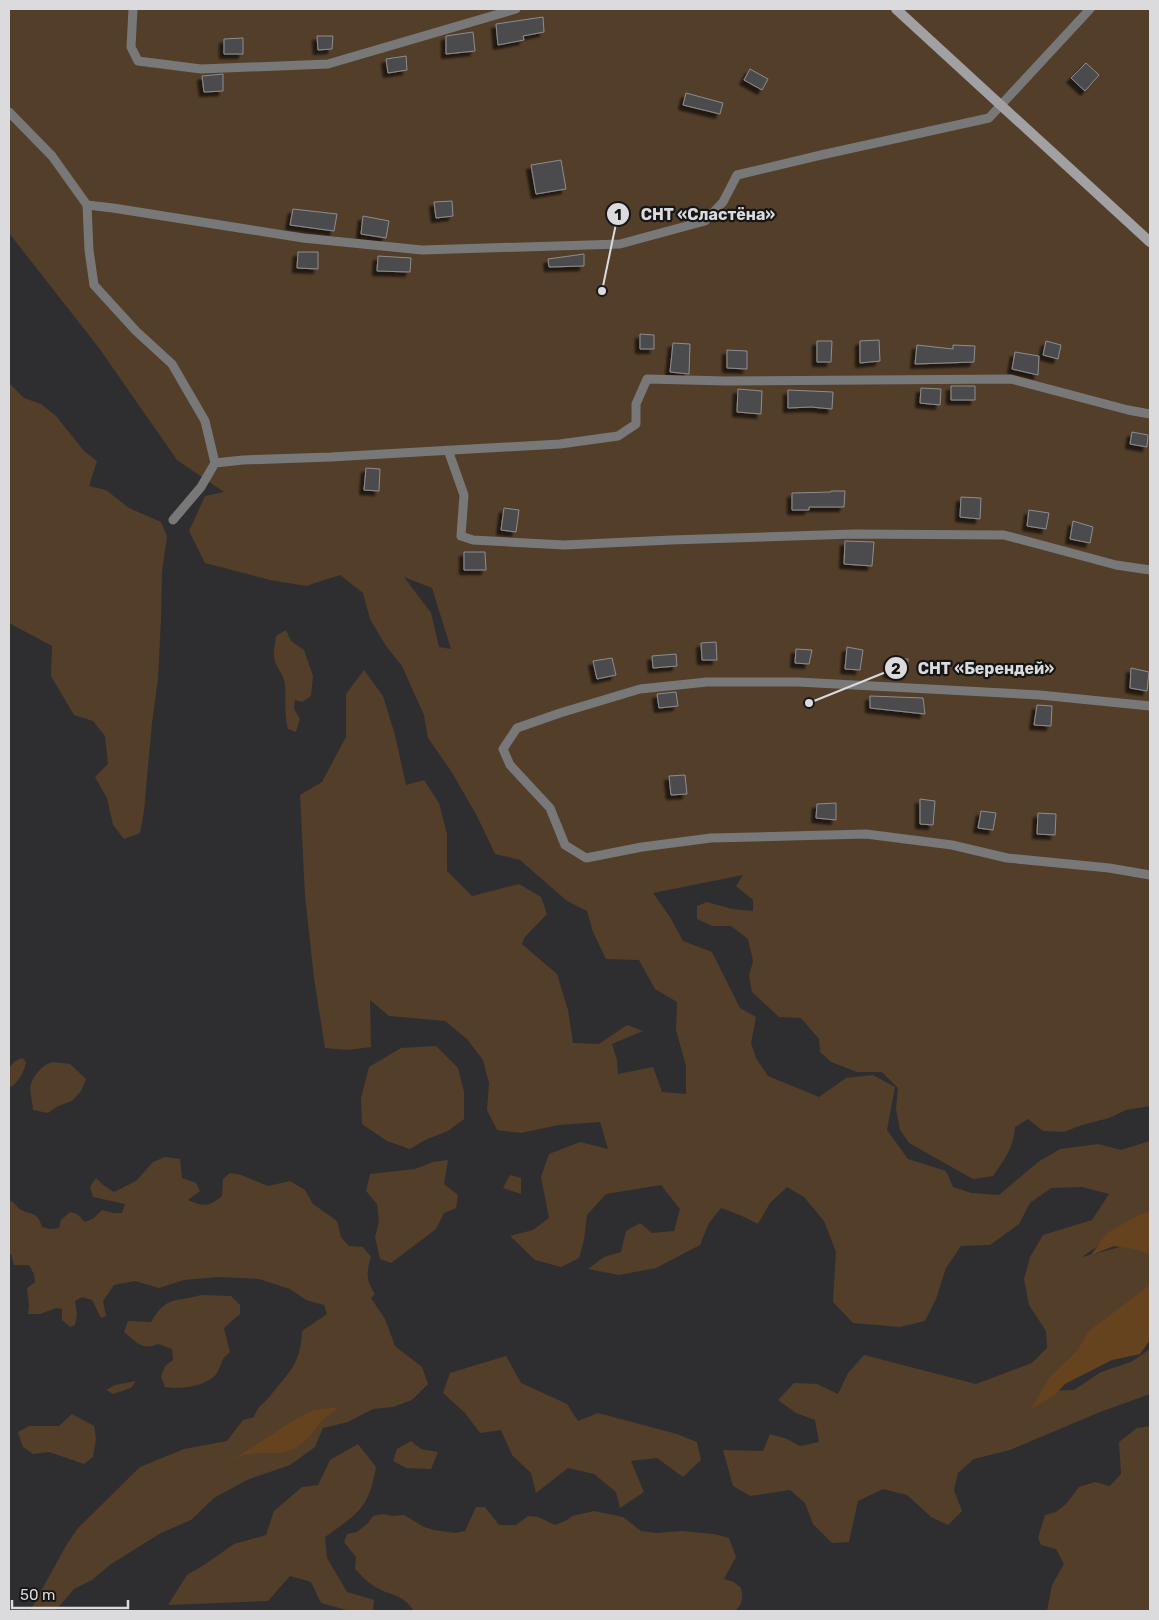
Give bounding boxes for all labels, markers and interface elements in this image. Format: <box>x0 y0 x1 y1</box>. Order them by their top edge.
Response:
callout: СНТ «Сластёна» <box>605 199 785 230</box>
text: СНТ «Сластёна» <box>641 205 775 224</box>
text: 1 <box>614 206 622 224</box>
callout: СНТ «Берендей» <box>883 653 1065 684</box>
text: СНТ «Берендей» <box>918 659 1054 678</box>
text: 2 <box>891 660 901 678</box>
scale bar <box>12 1578 129 1610</box>
text: 50 m <box>20 1586 55 1604</box>

